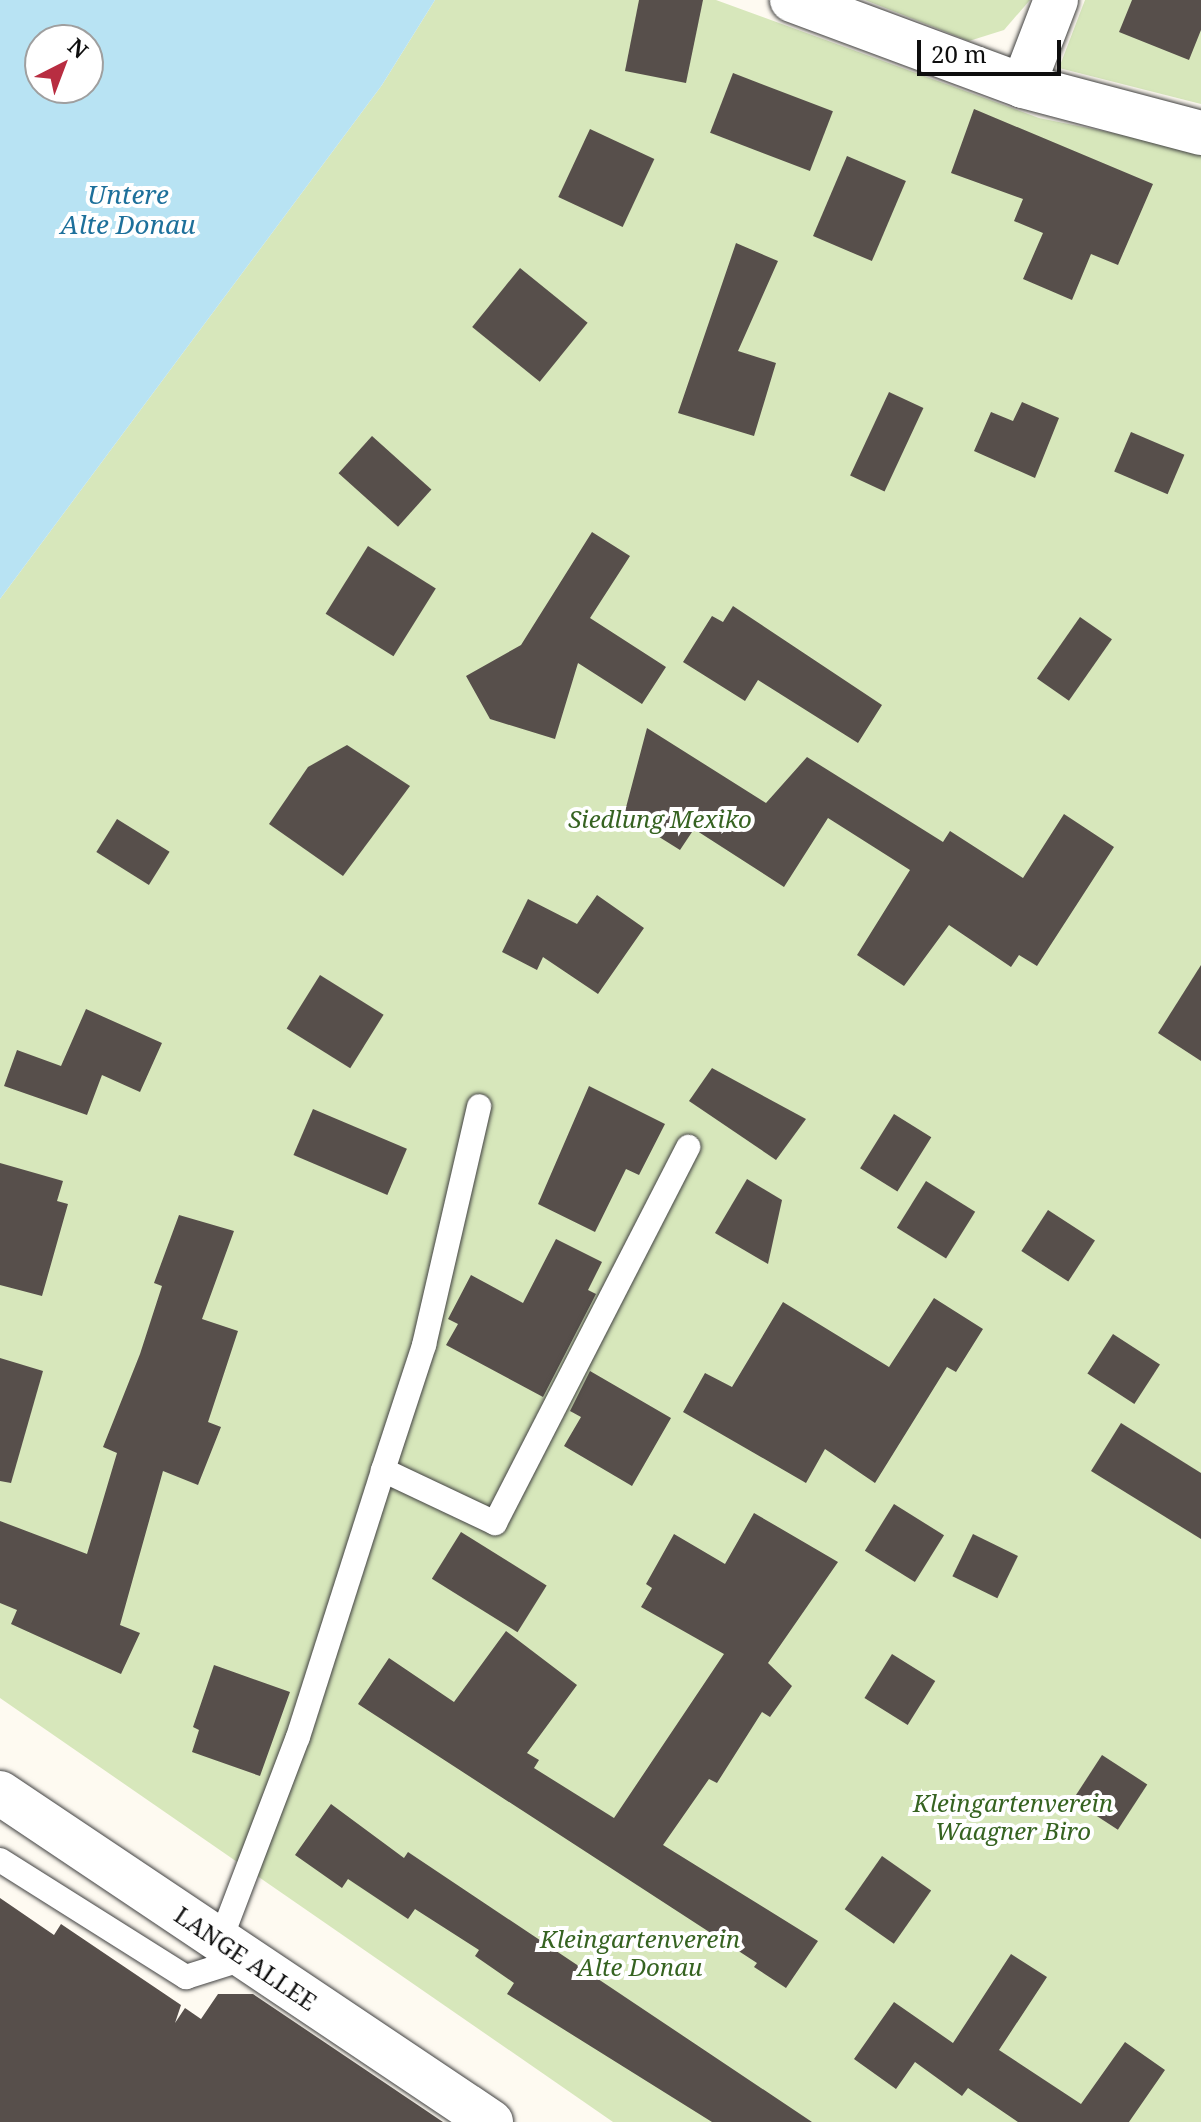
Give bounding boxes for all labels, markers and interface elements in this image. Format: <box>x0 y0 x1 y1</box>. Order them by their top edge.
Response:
north arrow <box>24 24 104 104</box>
scale bar <box>921 24 1065 74</box>
text: N <box>62 31 95 65</box>
text: 20 m <box>931 37 987 70</box>
water label: Untere Alte Donau <box>60 179 196 240</box>
park label: Siedlung Mexiko <box>568 805 752 833</box>
park label: Kleingartenverein Waagner Biro <box>913 1789 1113 1845</box>
street label: LANGE ALLEE <box>169 1900 323 2016</box>
park label: Kleingartenverein Alte Donau <box>540 1925 740 1981</box>

